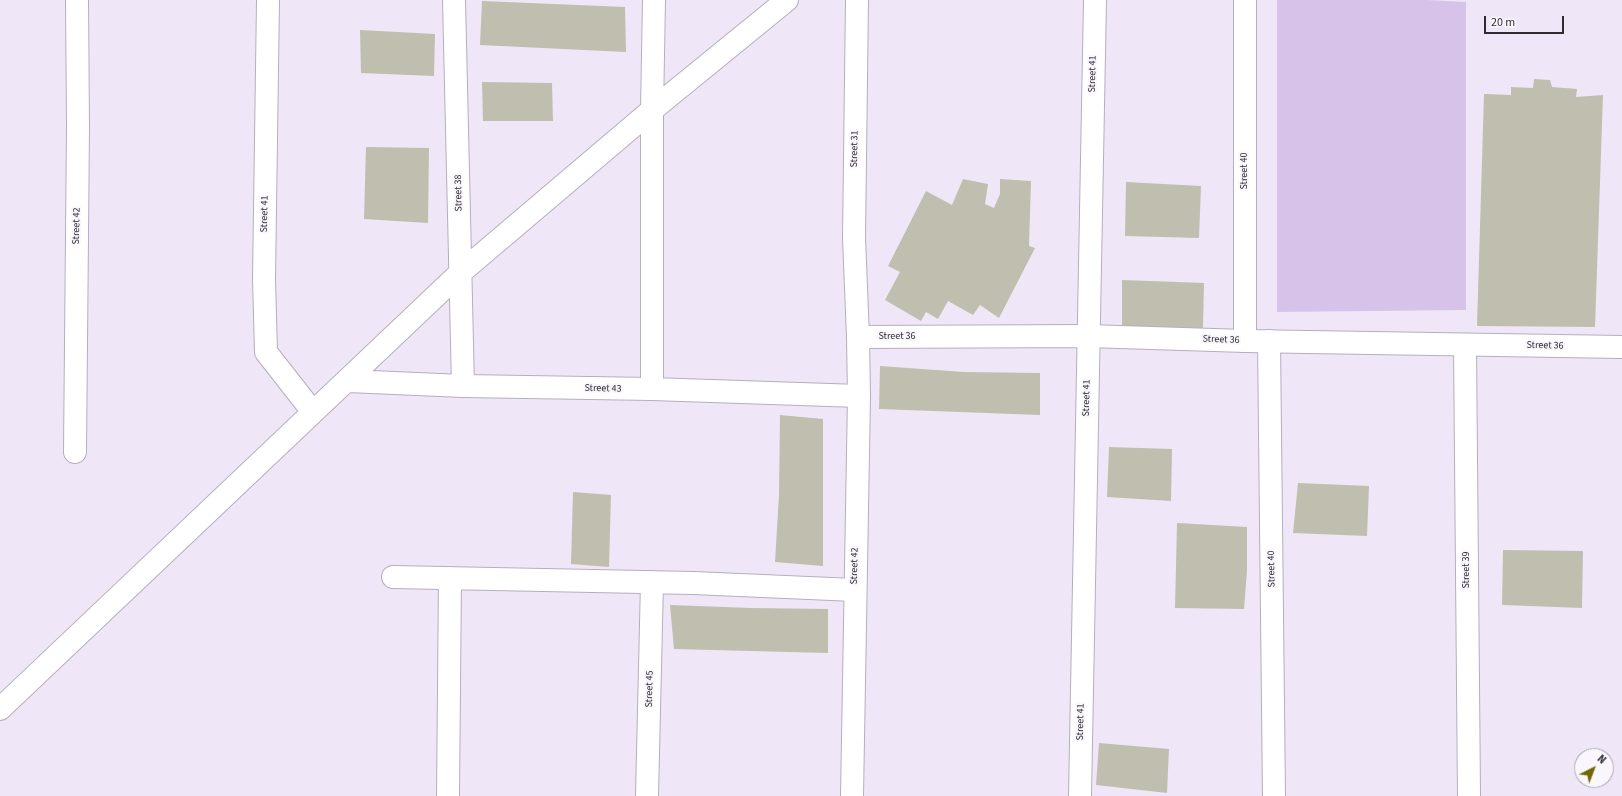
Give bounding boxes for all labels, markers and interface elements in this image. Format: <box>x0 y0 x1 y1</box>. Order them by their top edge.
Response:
scale bar <box>1486 8 1566 34</box>
text: 20 m <box>1491 14 1515 31</box>
street label: Street 41 <box>1087 55 1099 93</box>
street label: Street 31 <box>849 130 861 168</box>
street label: Street 40 <box>1239 153 1251 189</box>
street label: Street 38 <box>453 174 465 212</box>
street label: Street 41 <box>259 195 271 233</box>
street label: Street 42 <box>71 207 83 245</box>
street label: Street 36 <box>879 331 915 343</box>
street label: Street 36 <box>1202 333 1240 347</box>
street label: Street 36 <box>1526 340 1564 352</box>
street label: Street 41 <box>1081 379 1093 417</box>
street label: Street 43 <box>584 383 622 395</box>
street label: Street 42 <box>849 547 861 585</box>
street label: Street 40 <box>1266 550 1278 588</box>
street label: Street 39 <box>1461 552 1473 588</box>
street label: Street 45 <box>644 670 656 708</box>
street label: Street 41 <box>1075 703 1087 741</box>
north arrow <box>1574 748 1614 788</box>
text: N <box>1594 751 1609 767</box>

